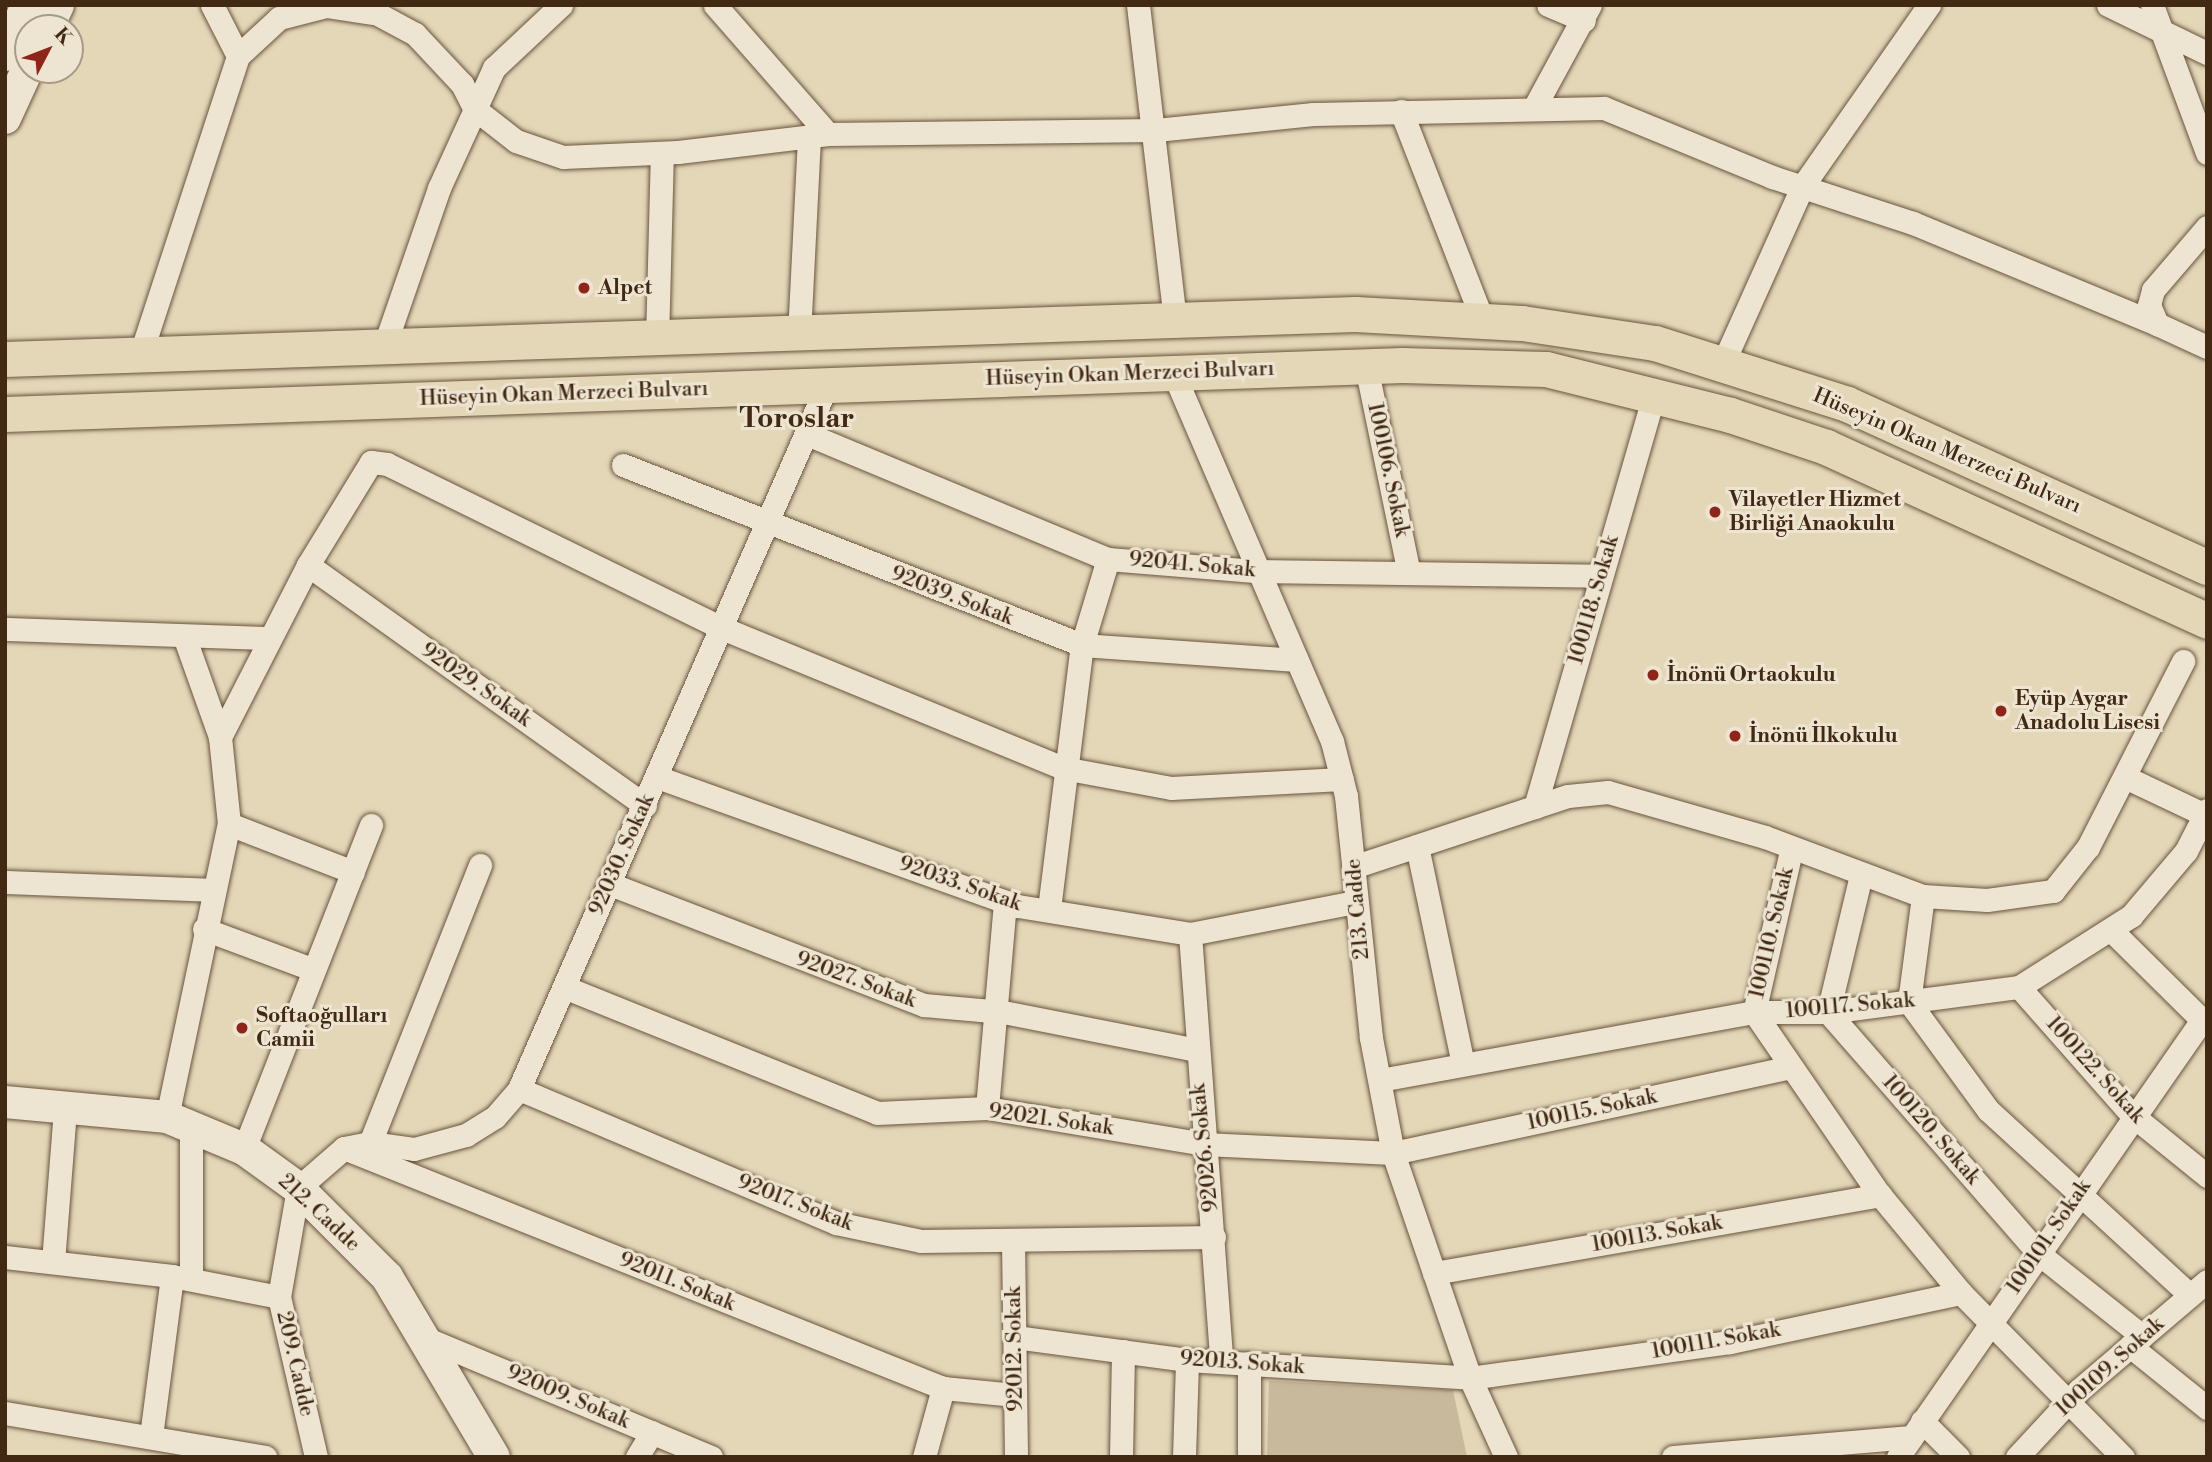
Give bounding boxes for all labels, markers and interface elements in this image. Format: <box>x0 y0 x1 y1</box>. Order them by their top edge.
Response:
north arrow <box>14 14 84 84</box>
text: K <box>49 23 77 50</box>
place label: Alpet <box>598 275 652 301</box>
marker: Alpet <box>576 280 592 296</box>
street label: Hüseyin Okan Merzeci Bulvarı <box>985 356 1275 392</box>
street label: Hüseyin Okan Merzeci Bulvarı <box>419 376 709 412</box>
street label: Hüseyin Okan Merzeci Bulvarı <box>1809 383 2085 519</box>
street label: 100106. Sokak <box>1361 401 1415 539</box>
district label: Toroslar <box>739 402 855 436</box>
place label: Vilayetler Hizmet Birliği Anaokulu <box>1729 487 1901 537</box>
marker: Vilayetler Hizmet Birliği Anaokulu <box>1707 504 1723 520</box>
street label: 100118. Sokak <box>1564 533 1624 667</box>
street label: 92041. Sokak <box>1128 547 1256 583</box>
street label: 92039. Sokak <box>887 561 1017 631</box>
street label: 92029. Sokak <box>416 638 536 732</box>
place label: İnönü Ortaokulu <box>1667 662 1836 688</box>
marker: İnönü Ortaokulu <box>1645 667 1661 683</box>
place label: Eyüp Aygar Anadolu Lisesi <box>2015 686 2160 736</box>
marker: Eyüp Aygar Anadolu Lisesi <box>1993 703 2009 719</box>
place label: İnönü İlkokulu <box>1749 723 1898 749</box>
marker: İnönü İlkokulu <box>1727 728 1743 744</box>
street label: 92030. Sokak <box>584 790 660 920</box>
street label: 92033. Sokak <box>895 851 1025 917</box>
street label: 213. Cadde <box>1341 857 1375 961</box>
street label: 100110. Sokak <box>1745 865 1799 1001</box>
street label: 92027. Sokak <box>792 947 920 1013</box>
street label: 100117. Sokak <box>1784 988 1916 1024</box>
place label: Softaoğulları Camii <box>256 1003 387 1053</box>
street label: 100122. Sokak <box>2040 1011 2150 1129</box>
marker: Softaoğulları Camii <box>234 1020 250 1036</box>
street label: 100120. Sokak <box>1877 1070 1985 1190</box>
street label: 92026. Sokak <box>1186 1082 1224 1214</box>
street label: 100115. Sokak <box>1525 1084 1659 1136</box>
street label: 92021. Sokak <box>987 1099 1115 1141</box>
street label: 212. Cadde <box>273 1169 365 1257</box>
street label: 92017. Sokak <box>734 1169 856 1237</box>
street label: 100101. Sokak <box>2001 1175 2097 1299</box>
street label: 100113. Sokak <box>1590 1210 1724 1258</box>
street label: 92011. Sokak <box>615 1247 739 1317</box>
street label: 92012. Sokak <box>1001 1286 1029 1412</box>
street label: 209. Cadde <box>271 1309 319 1419</box>
street label: 100109. Sokak <box>2051 1312 2169 1422</box>
street label: 100111. Sokak <box>1650 1317 1782 1365</box>
street label: 92013. Sokak <box>1179 1346 1305 1380</box>
street label: 92009. Sokak <box>503 1360 633 1434</box>

